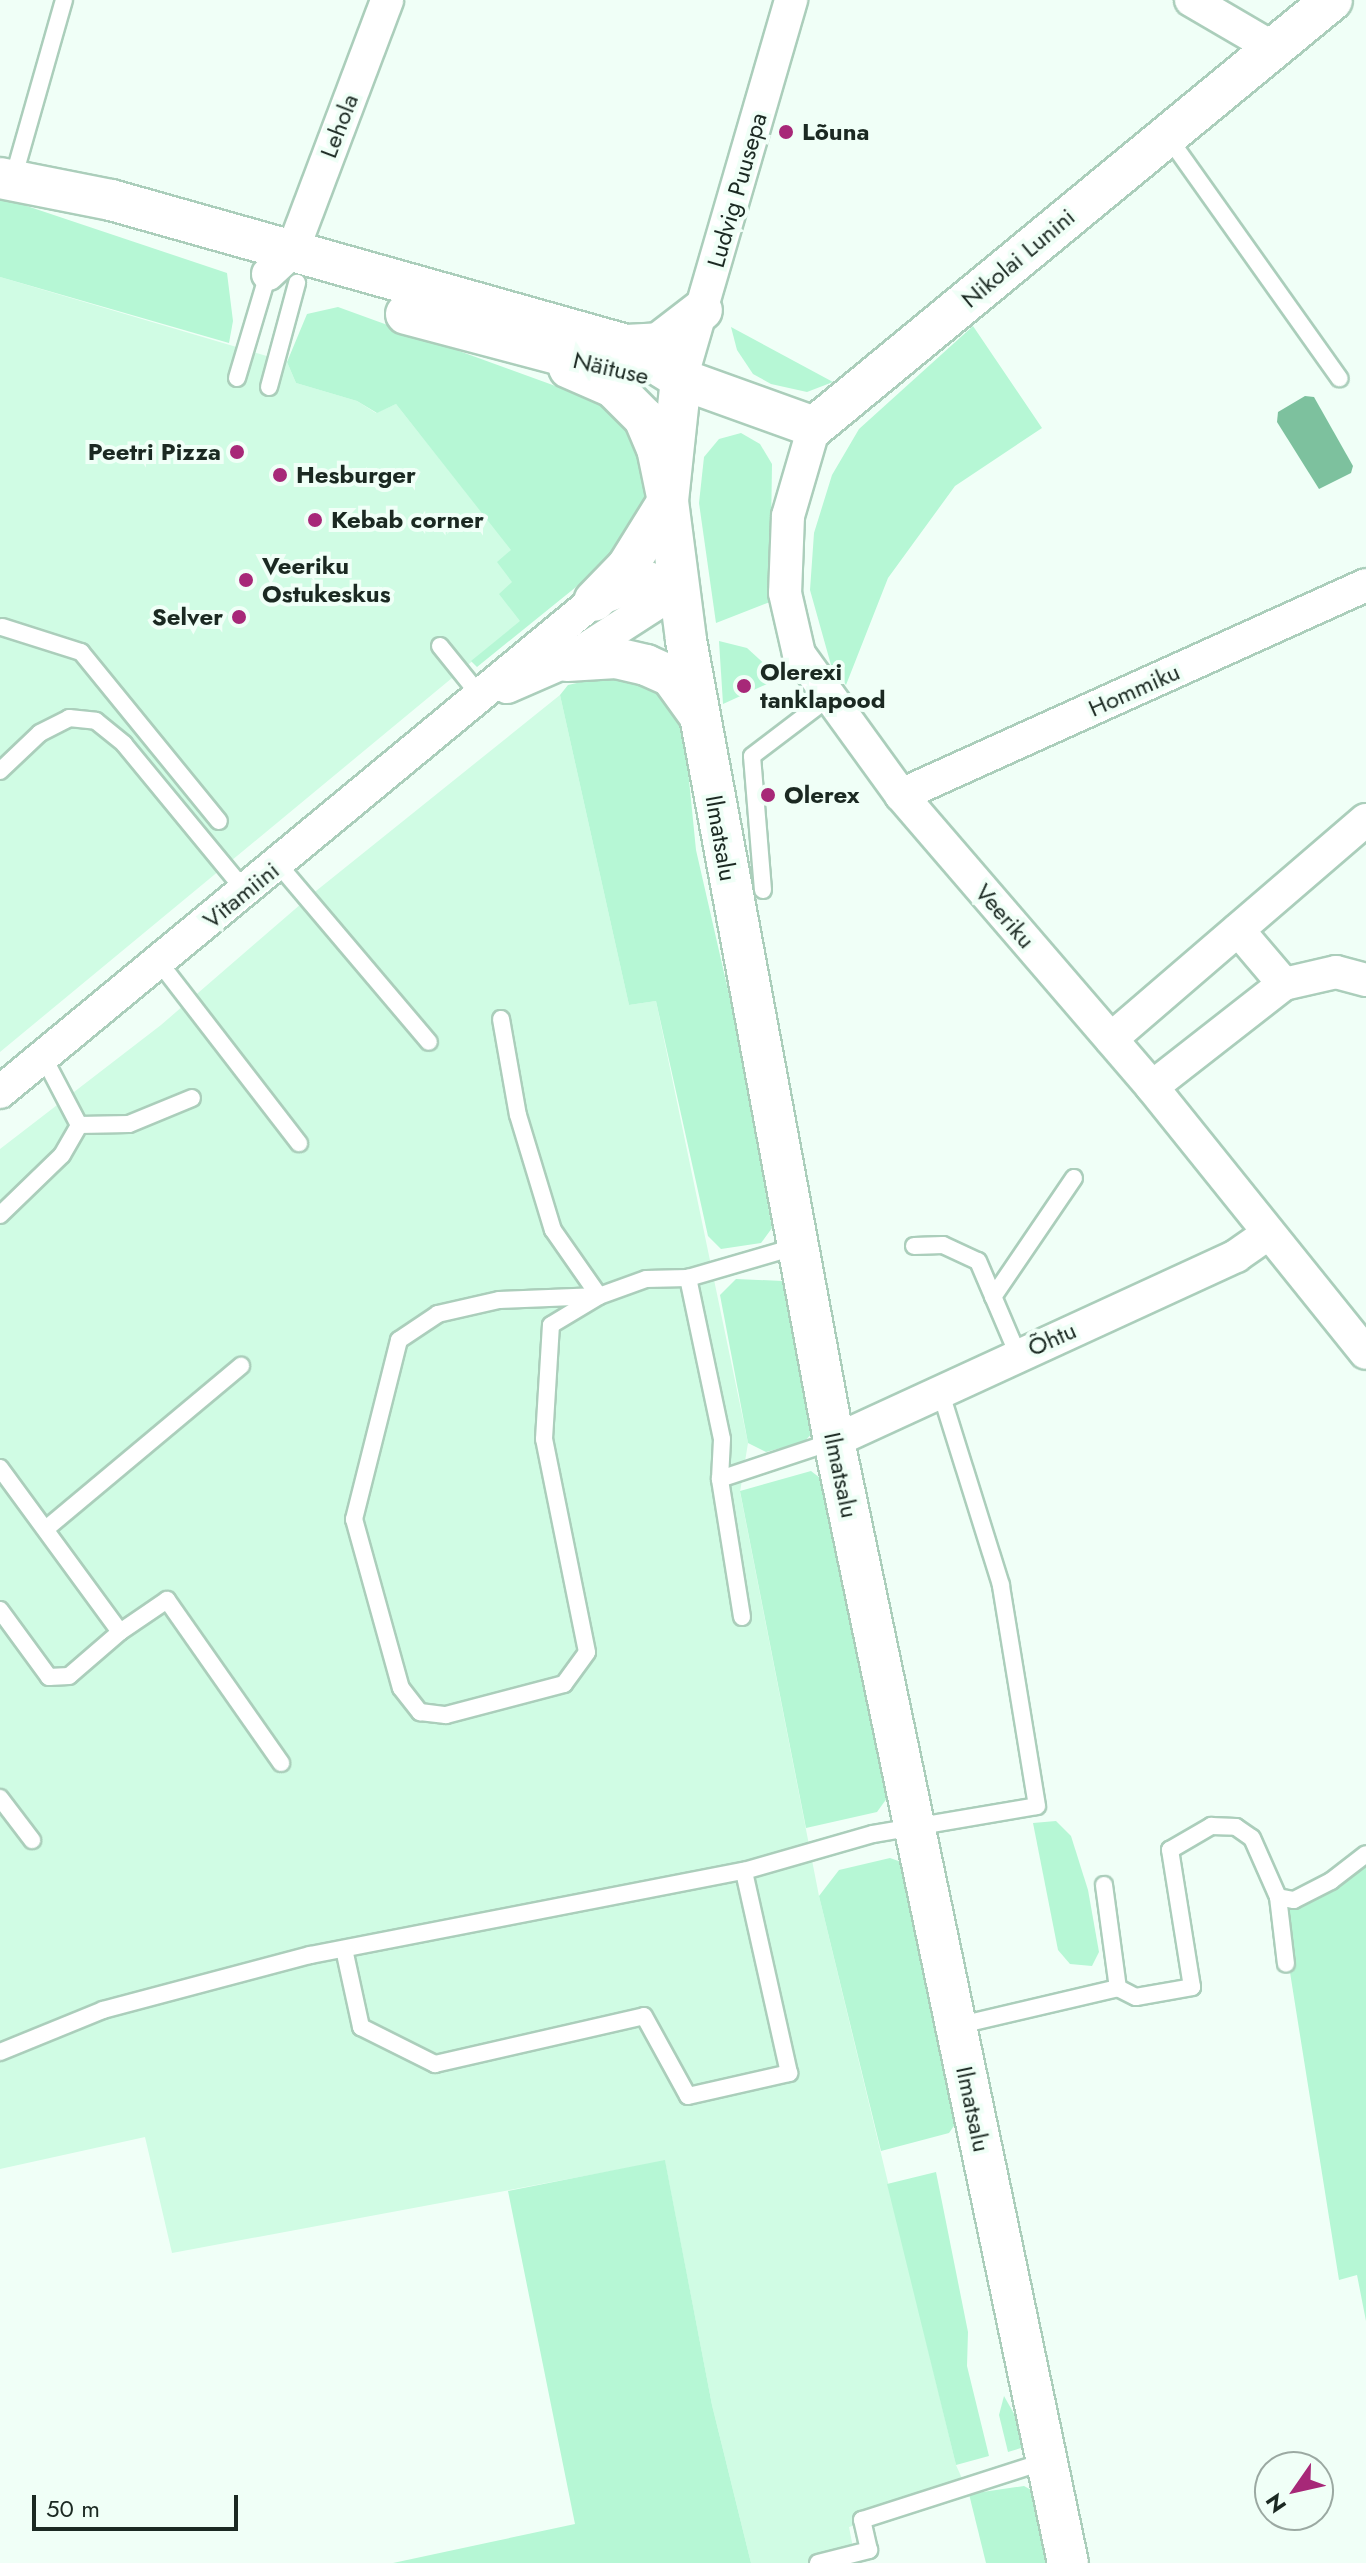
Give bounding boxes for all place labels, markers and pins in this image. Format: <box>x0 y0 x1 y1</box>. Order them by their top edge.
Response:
place label: Lõuna <box>802 118 869 146</box>
marker: Lõuna <box>777 123 795 141</box>
place label: Peetri Pizza <box>88 438 221 466</box>
marker: Peetri Pizza <box>228 443 246 461</box>
place label: Hesburger <box>296 461 416 489</box>
marker: Hesburger <box>271 466 289 484</box>
place label: Kebab corner <box>331 506 484 534</box>
marker: Kebab corner <box>306 511 324 529</box>
place label: Veeriku Ostukeskus <box>262 552 391 608</box>
marker: Veeriku Ostukeskus <box>237 571 255 589</box>
place label: Selver <box>152 603 223 631</box>
marker: Selver <box>230 608 248 626</box>
place label: Olerexi tanklapood <box>760 658 886 714</box>
marker: Olerexi tanklapood <box>735 677 753 695</box>
place label: Olerex <box>784 781 860 809</box>
marker: Olerex <box>759 786 777 804</box>

